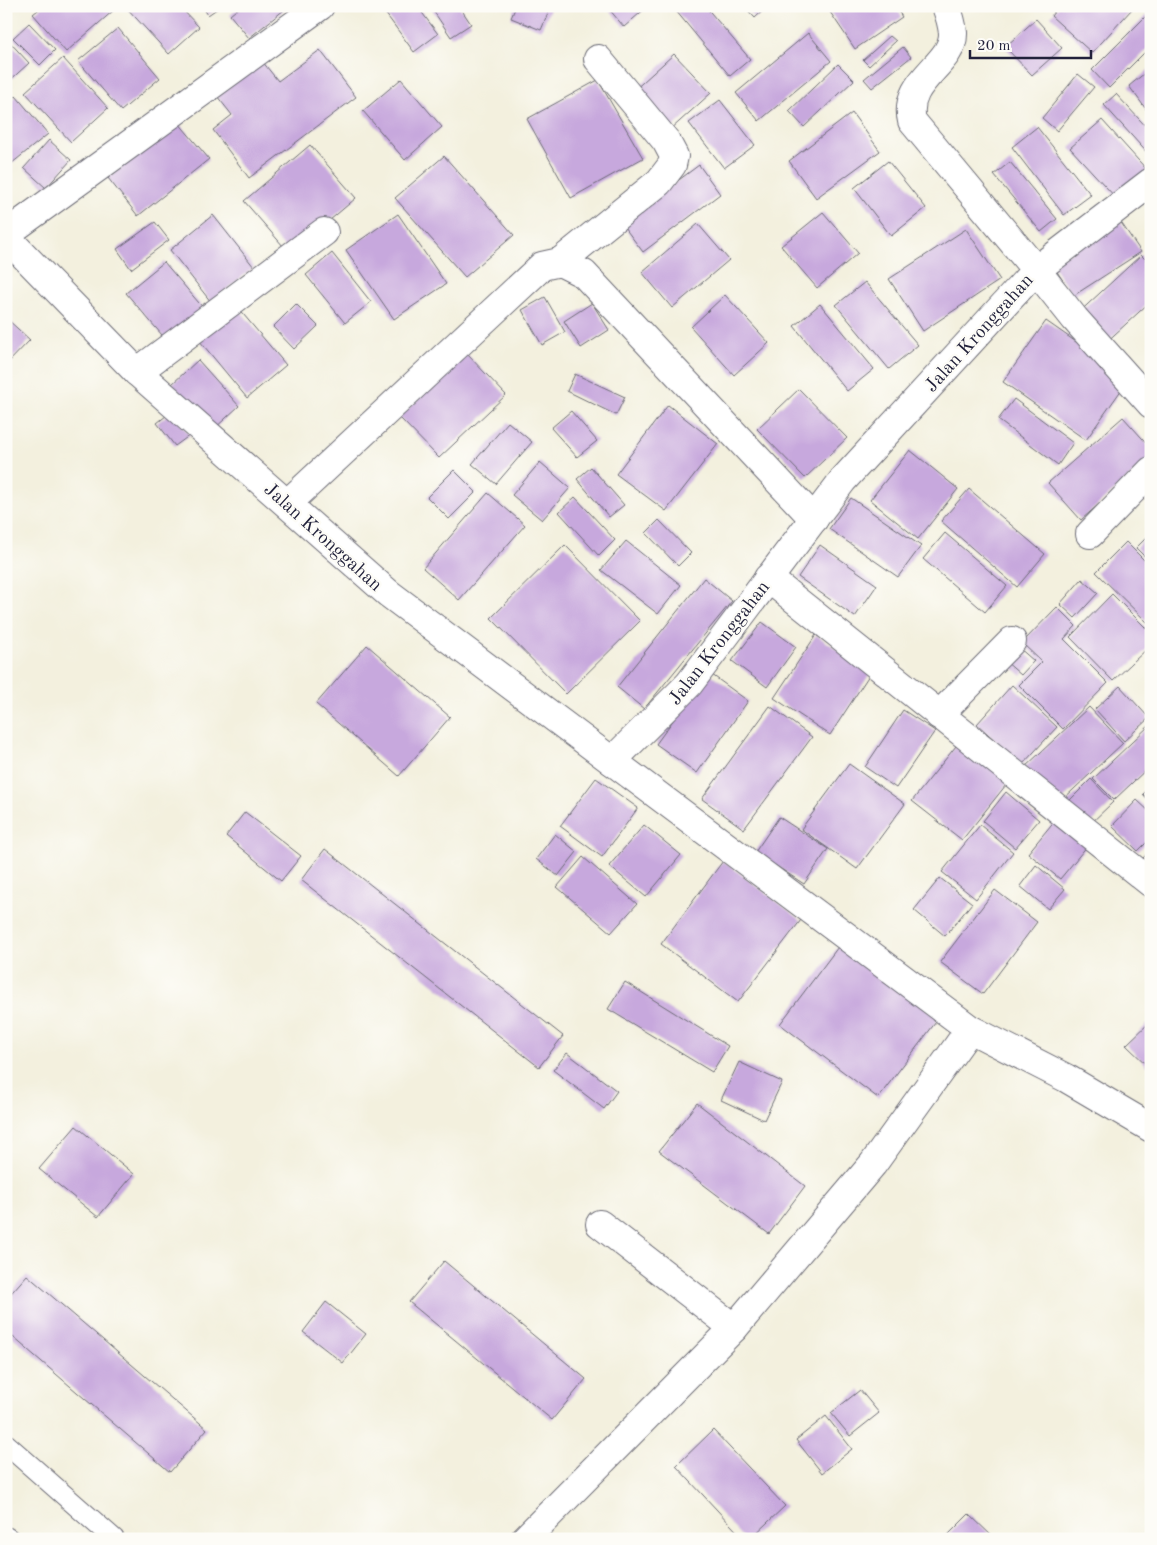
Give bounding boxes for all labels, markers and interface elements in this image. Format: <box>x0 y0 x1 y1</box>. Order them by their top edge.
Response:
scale bar <box>970 28 1091 60</box>
text: 20 m <box>977 39 1011 54</box>
street label: Jalan Kronggahan <box>922 271 1038 396</box>
street label: Jalan Kronggahan <box>260 480 385 596</box>
street label: Jalan Kronggahan <box>666 578 774 709</box>

